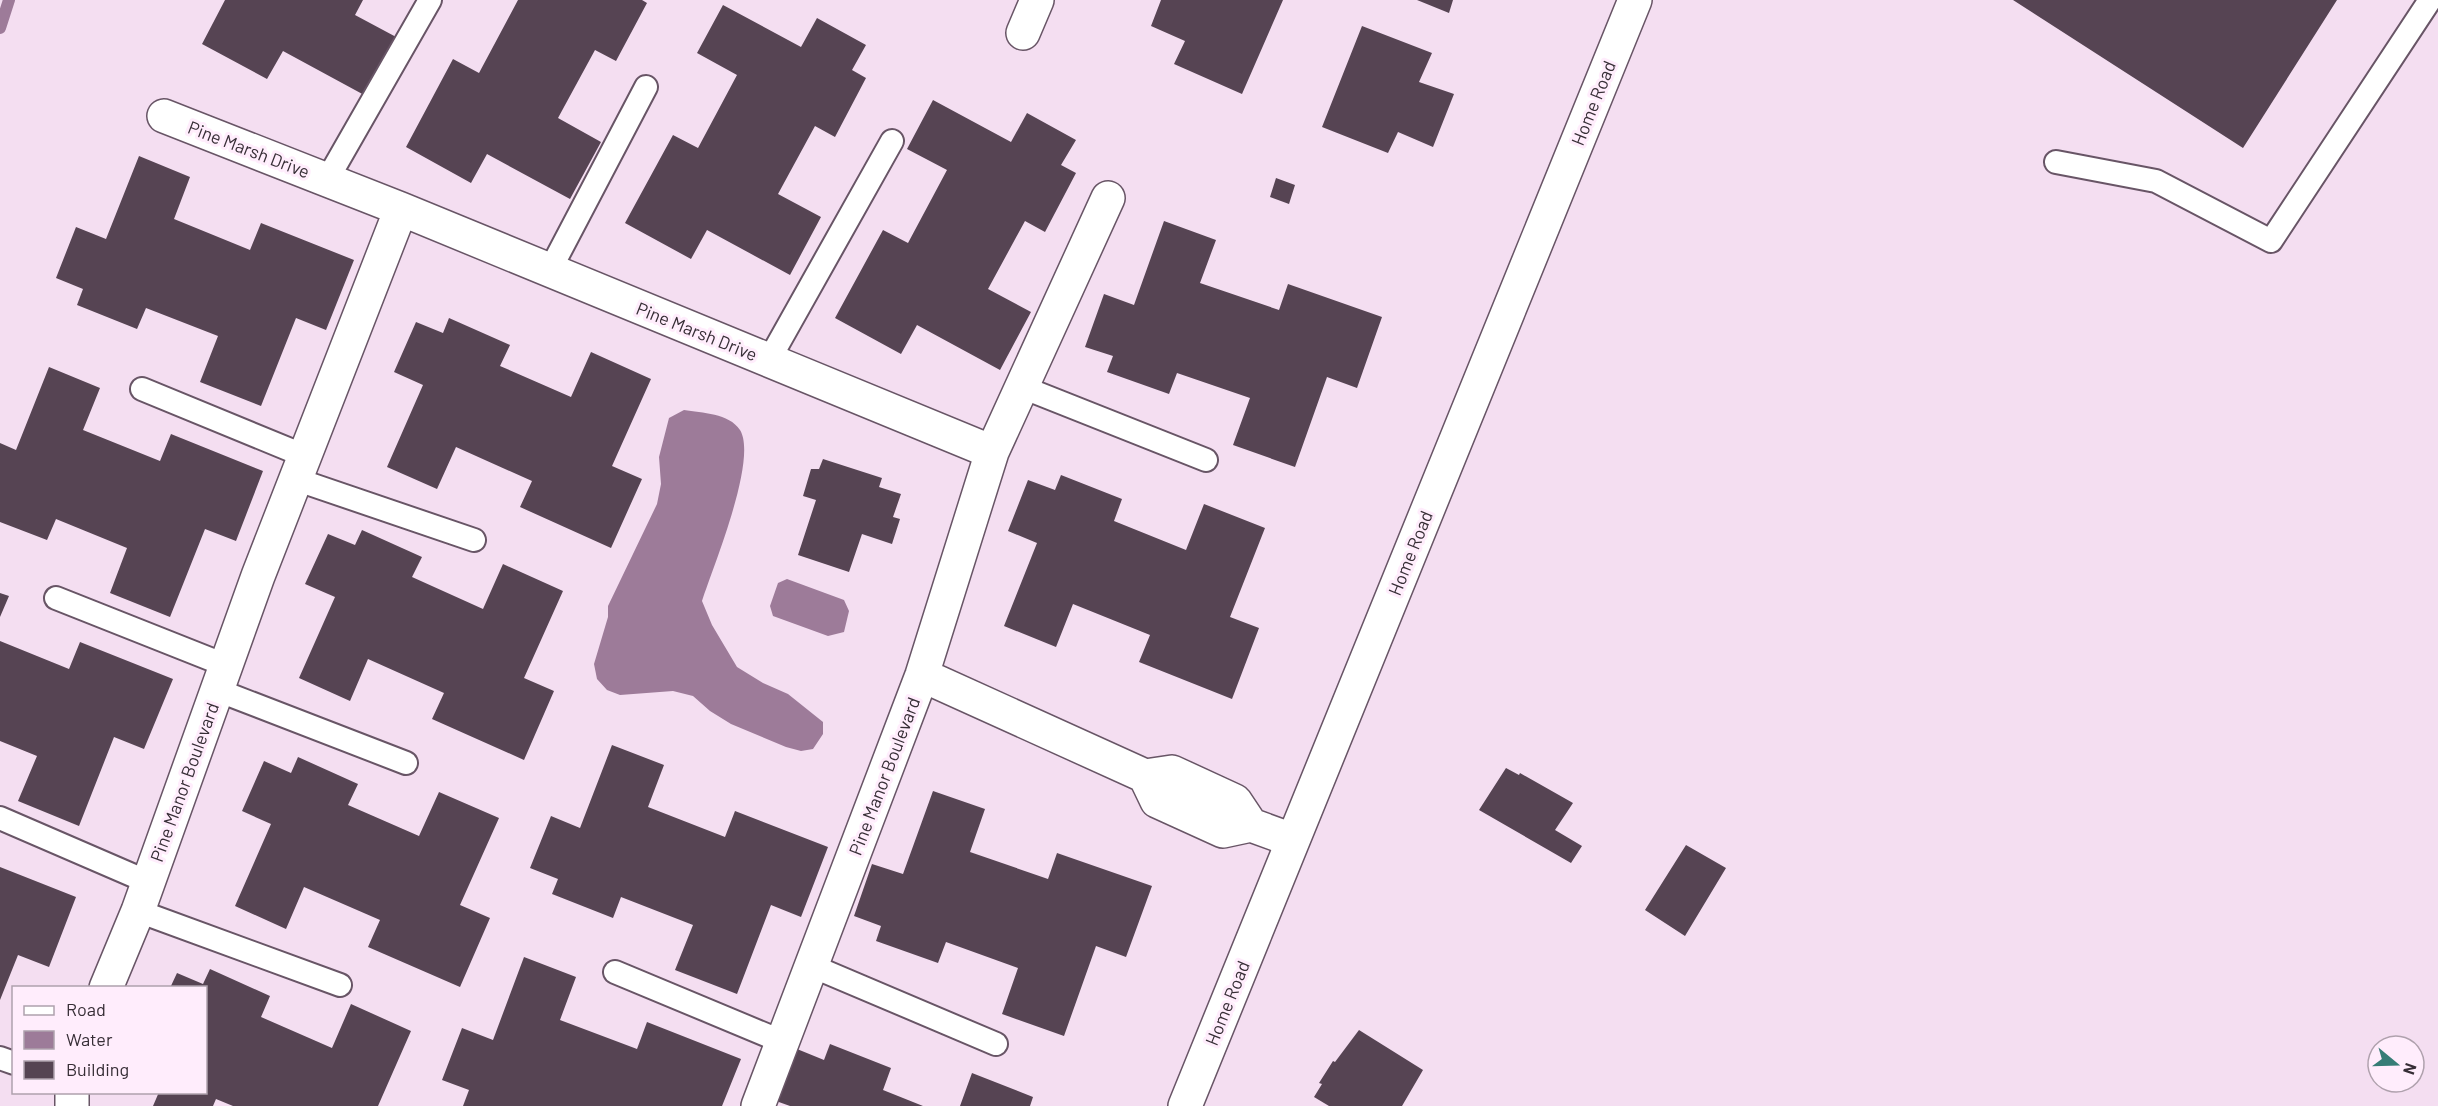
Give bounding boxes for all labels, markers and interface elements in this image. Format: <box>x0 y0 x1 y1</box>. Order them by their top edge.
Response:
street label: Home Road <box>1566 57 1620 149</box>
street label: Pine Marsh Drive <box>185 116 313 182</box>
street label: Pine Marsh Drive <box>633 297 761 365</box>
street label: Home Road <box>1383 507 1437 599</box>
street label: Pine Manor Boulevard <box>844 694 924 858</box>
street label: Pine Manor Boulevard <box>145 699 223 865</box>
street label: Home Road <box>1200 957 1254 1049</box>
legend <box>12 986 207 1094</box>
text: Road <box>66 998 106 1020</box>
text: Water <box>66 1028 113 1050</box>
north arrow <box>2366 1034 2426 1094</box>
text: Building <box>66 1058 129 1080</box>
text: N <box>2400 1061 2421 1077</box>

